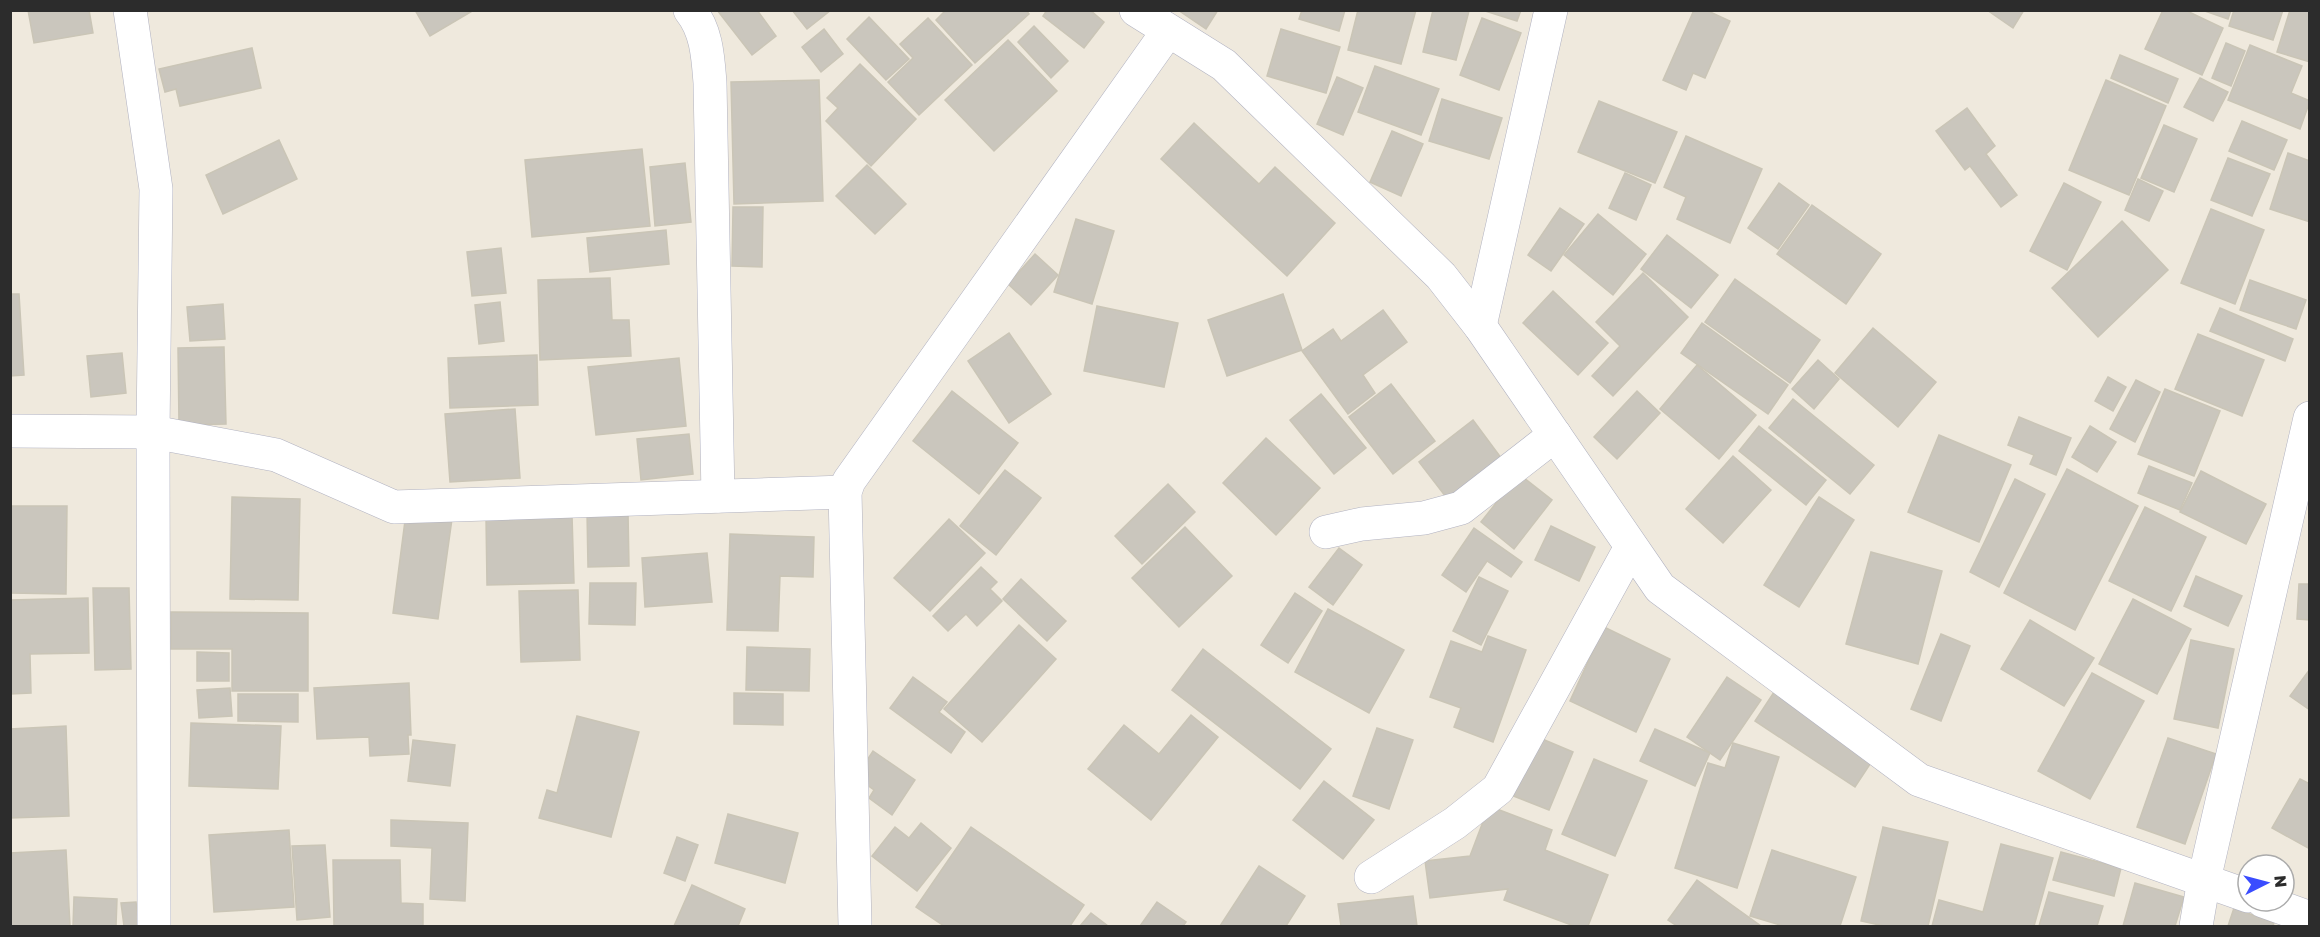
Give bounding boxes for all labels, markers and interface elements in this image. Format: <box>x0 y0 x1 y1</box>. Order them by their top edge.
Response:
north arrow <box>2236 853 2296 913</box>
text: N <box>2270 874 2291 889</box>

